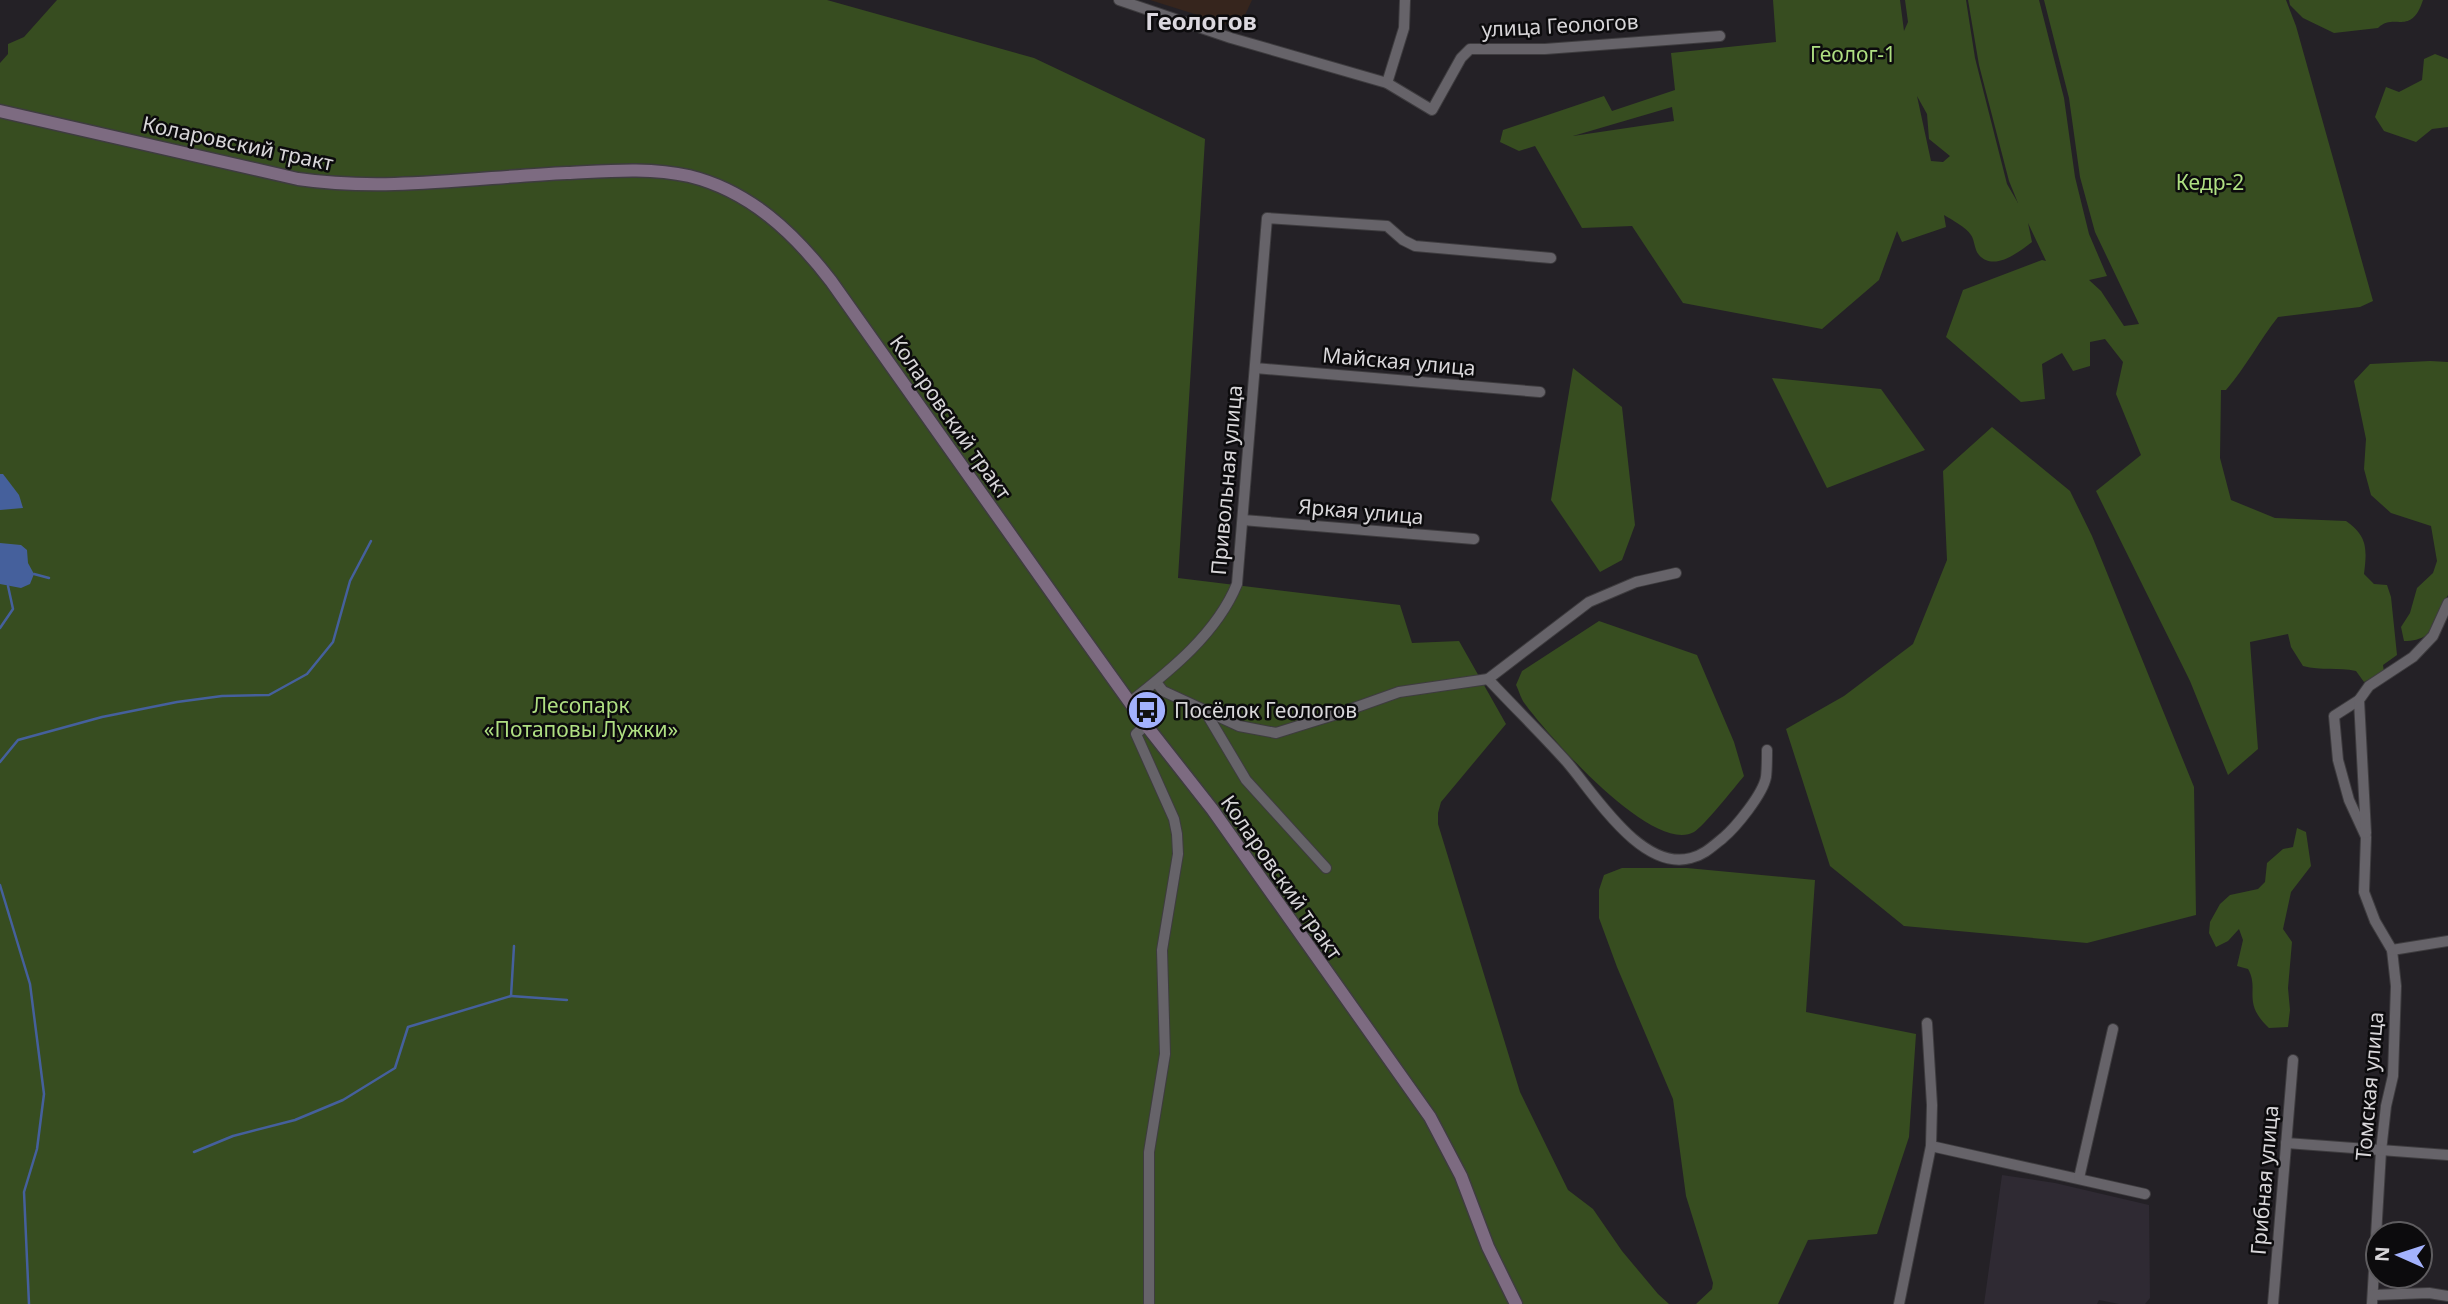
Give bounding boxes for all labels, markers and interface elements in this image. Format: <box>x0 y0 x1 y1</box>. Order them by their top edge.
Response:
district label: Геологов <box>1145 4 1257 37</box>
street label: улица Геологов <box>1481 7 1639 43</box>
park label: Геолог-1 <box>1810 40 1896 68</box>
street label: Коларовский тракт <box>140 109 336 177</box>
park label: Кедр-2 <box>2176 168 2244 196</box>
street label: Коларовский тракт <box>884 329 1018 505</box>
street label: Майская улица <box>1321 340 1477 382</box>
street label: Привольная улица <box>1204 384 1248 576</box>
street label: Яркая улица <box>1297 492 1425 530</box>
bus stop icon: Посёлок Геологов <box>1126 689 1168 731</box>
park label: Лесопарк «Потаповы Лужки» <box>484 691 678 743</box>
place label: Посёлок Геологов <box>1174 696 1357 724</box>
street label: Коларовский тракт <box>1215 789 1349 965</box>
street label: Томская улица <box>2349 1010 2389 1162</box>
street label: Грибная улица <box>2244 1104 2284 1256</box>
north arrow <box>2364 1220 2434 1290</box>
text: N <box>2369 1246 2395 1263</box>

